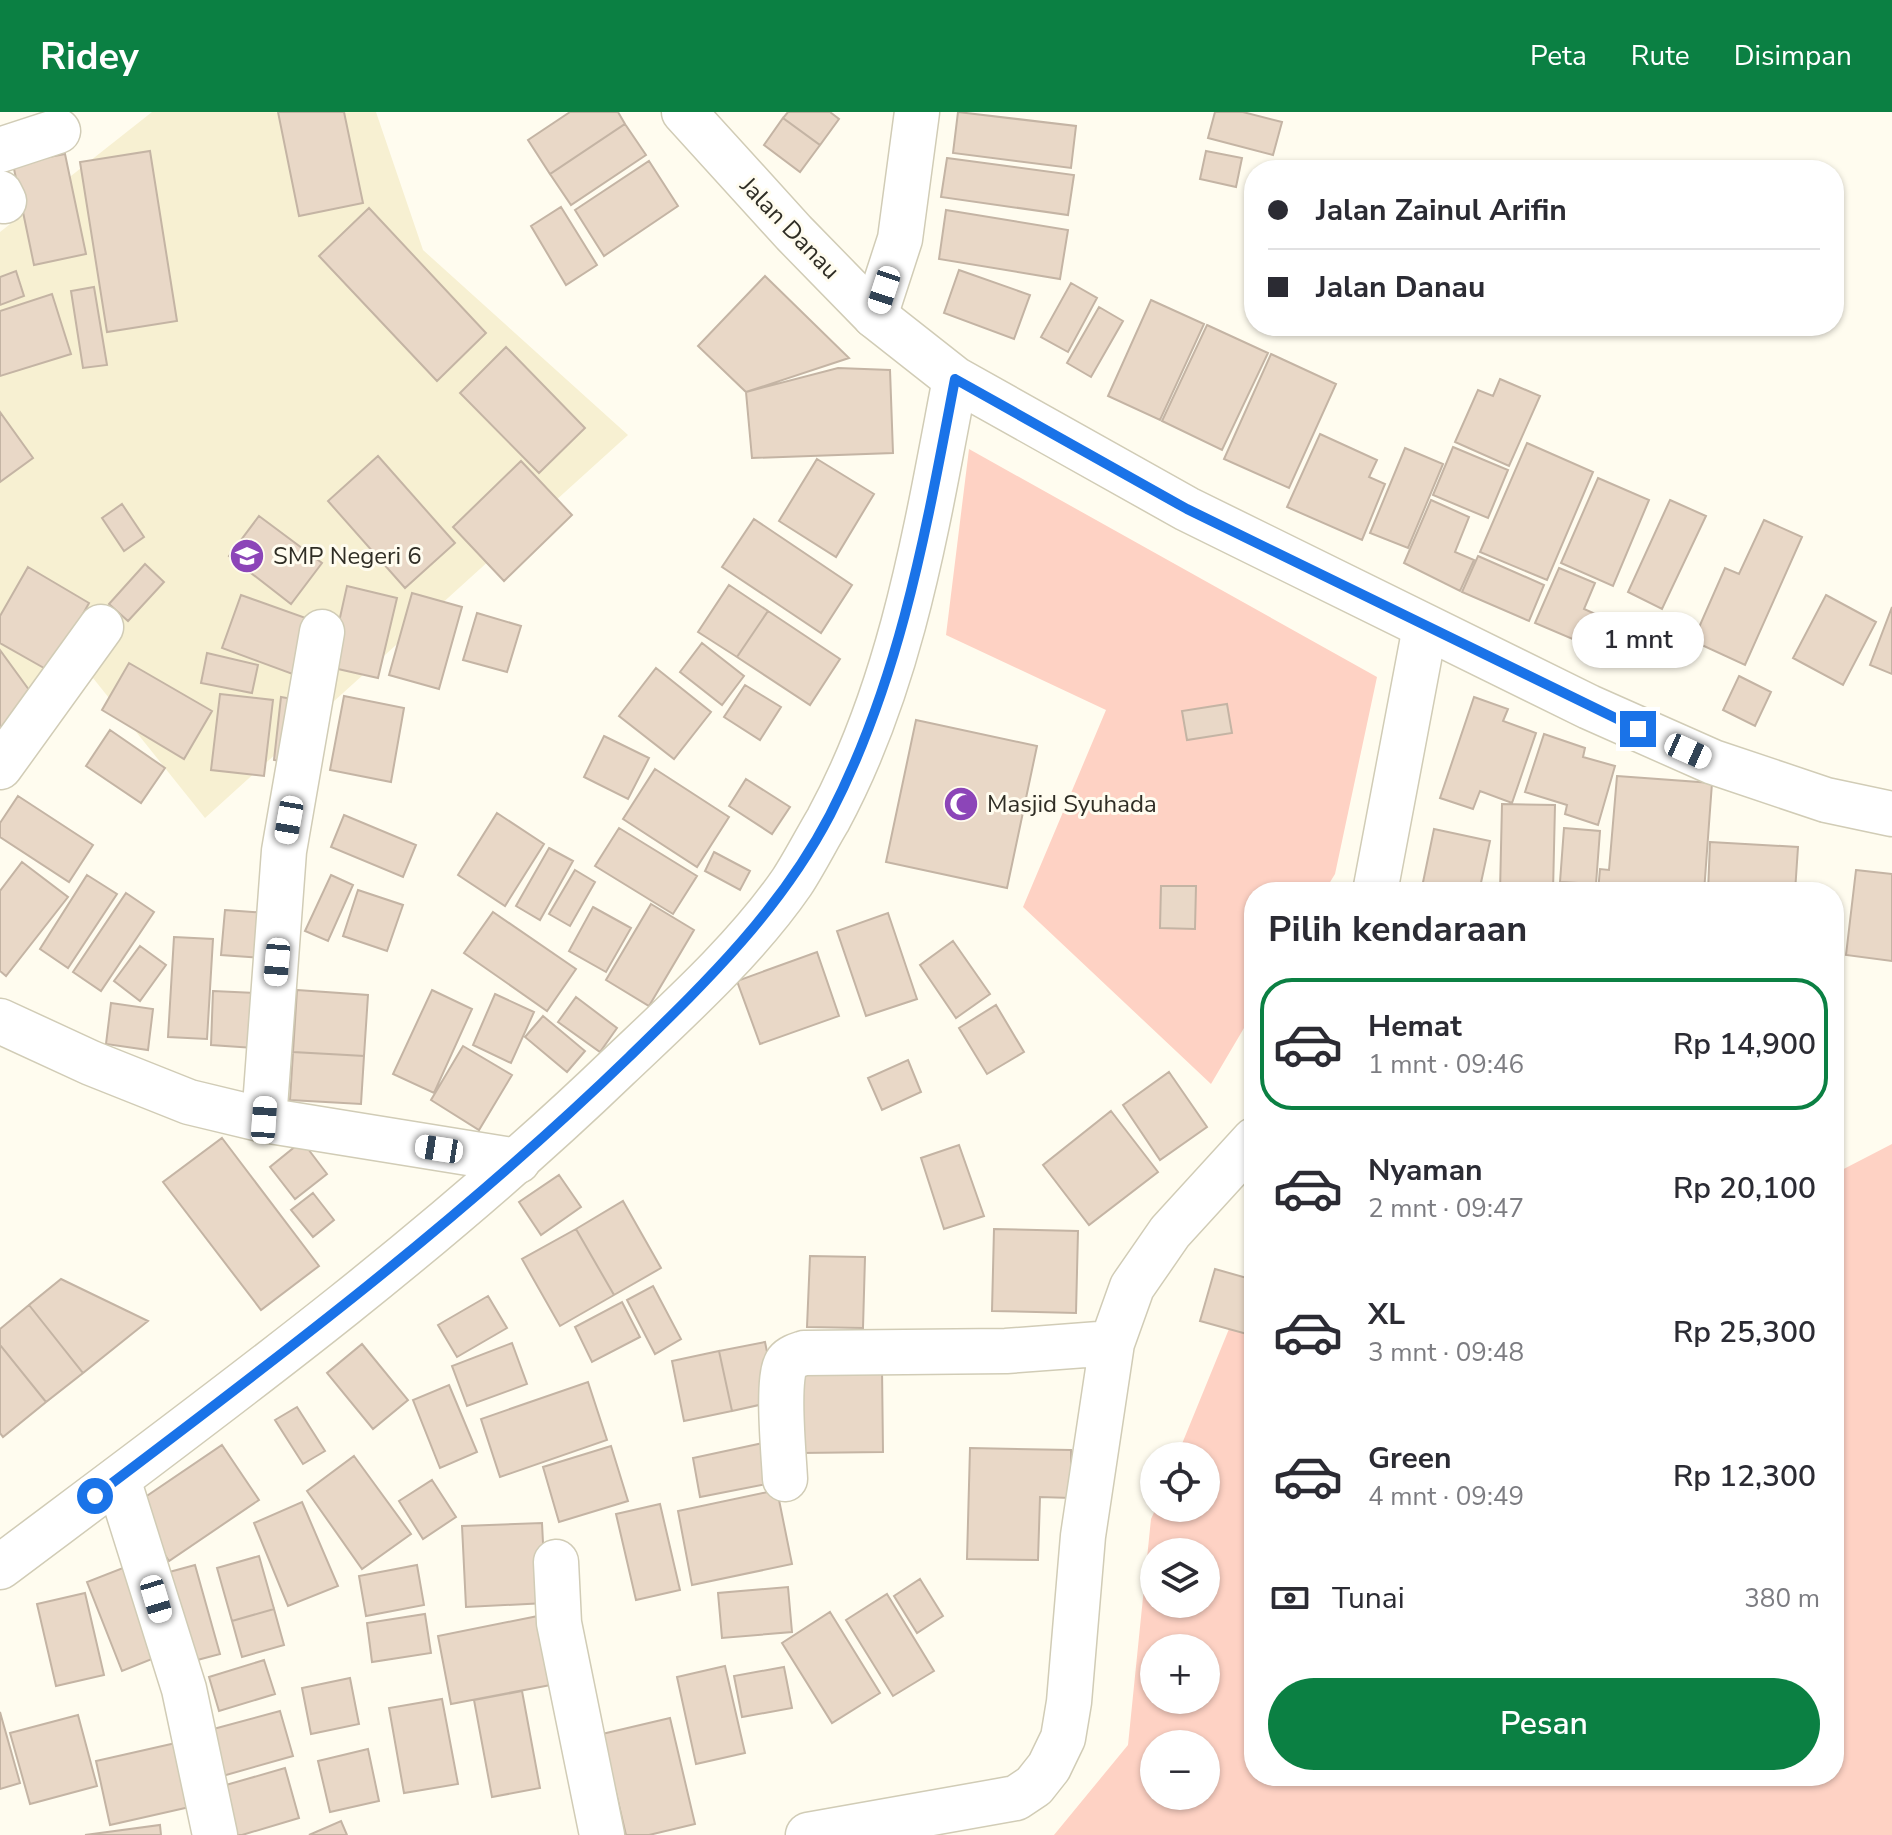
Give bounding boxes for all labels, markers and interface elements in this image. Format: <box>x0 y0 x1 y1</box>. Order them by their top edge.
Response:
text: Ridey <box>40 31 139 82</box>
text: Peta <box>1530 37 1587 75</box>
text: Rute <box>1631 37 1690 75</box>
text: Disimpan <box>1734 37 1852 75</box>
street label: Jalan Danau <box>732 169 847 286</box>
text: Jalan Zainul Arifin <box>1316 190 1567 231</box>
car <box>865 263 903 317</box>
text: Jalan Danau <box>1316 267 1485 308</box>
school or university icon: SMP Negeri 6 <box>228 537 266 575</box>
place label: SMP Negeri 6 <box>273 540 422 572</box>
callout: 1 mnt <box>1572 613 1704 669</box>
text: 1 mnt <box>1603 622 1673 657</box>
route end <box>1620 711 1656 747</box>
car <box>1661 730 1715 772</box>
mosque icon: Masjid Syuhada <box>942 785 980 823</box>
place label: Masjid Syuhada <box>987 788 1157 820</box>
car <box>273 794 305 846</box>
text: Pilih kendaraan <box>1268 905 1527 954</box>
car <box>263 937 291 987</box>
text: Hemat <box>1368 1006 1462 1047</box>
icon: car <box>1272 1008 1344 1080</box>
text: Rp 14,900 <box>1673 1024 1816 1065</box>
text: 1 mnt · 09:46 <box>1368 1047 1524 1082</box>
car <box>250 1095 278 1145</box>
car <box>413 1133 465 1165</box>
text: Nyaman <box>1368 1150 1483 1191</box>
icon: car <box>1272 1152 1344 1224</box>
text: Rp 20,100 <box>1673 1168 1816 1209</box>
text: 2 mnt · 09:47 <box>1368 1191 1524 1226</box>
text: XL <box>1368 1294 1405 1335</box>
icon: car <box>1272 1296 1344 1368</box>
text: Rp 25,300 <box>1673 1312 1816 1353</box>
text: 3 mnt · 09:48 <box>1368 1335 1524 1370</box>
text: Green <box>1368 1438 1452 1479</box>
icon: car <box>1272 1440 1344 1512</box>
map controls <box>1140 1442 1220 1810</box>
button: locate <box>1140 1442 1220 1522</box>
text: Rp 12,300 <box>1673 1456 1816 1497</box>
route start <box>77 1478 113 1514</box>
text: 4 mnt · 09:49 <box>1368 1479 1524 1514</box>
button: layers <box>1140 1538 1220 1618</box>
car <box>138 1573 174 1625</box>
icon: cash <box>1268 1576 1312 1620</box>
text: Tunai <box>1332 1578 1405 1619</box>
text: 380 m <box>1744 1581 1820 1616</box>
button: + <box>1140 1634 1220 1714</box>
button: Pesan <box>1268 1678 1820 1770</box>
button: − <box>1140 1730 1220 1810</box>

